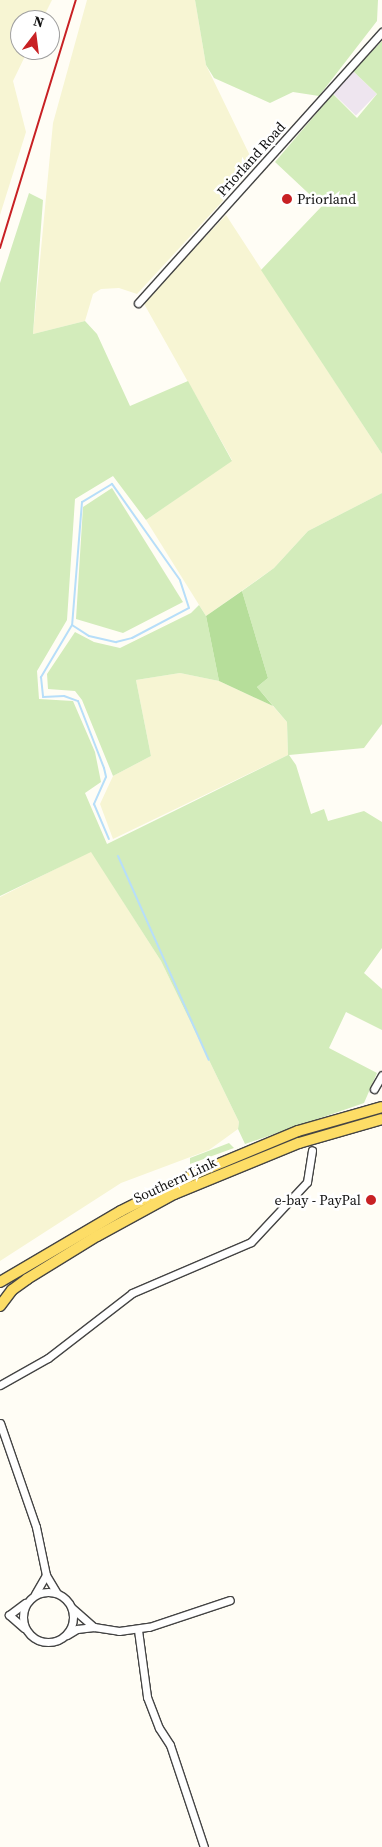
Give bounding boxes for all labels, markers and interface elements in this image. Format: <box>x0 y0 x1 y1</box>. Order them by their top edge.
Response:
north arrow <box>10 10 60 60</box>
text: N <box>31 10 46 32</box>
street label: Priorland Road <box>213 118 289 200</box>
place label: Priorland <box>297 191 356 207</box>
marker: Priorland <box>281 193 293 205</box>
street label: Southern Link <box>131 1154 219 1206</box>
place label: e-bay - PayPal <box>275 1192 361 1208</box>
marker: e-bay - PayPal <box>365 1194 377 1206</box>

